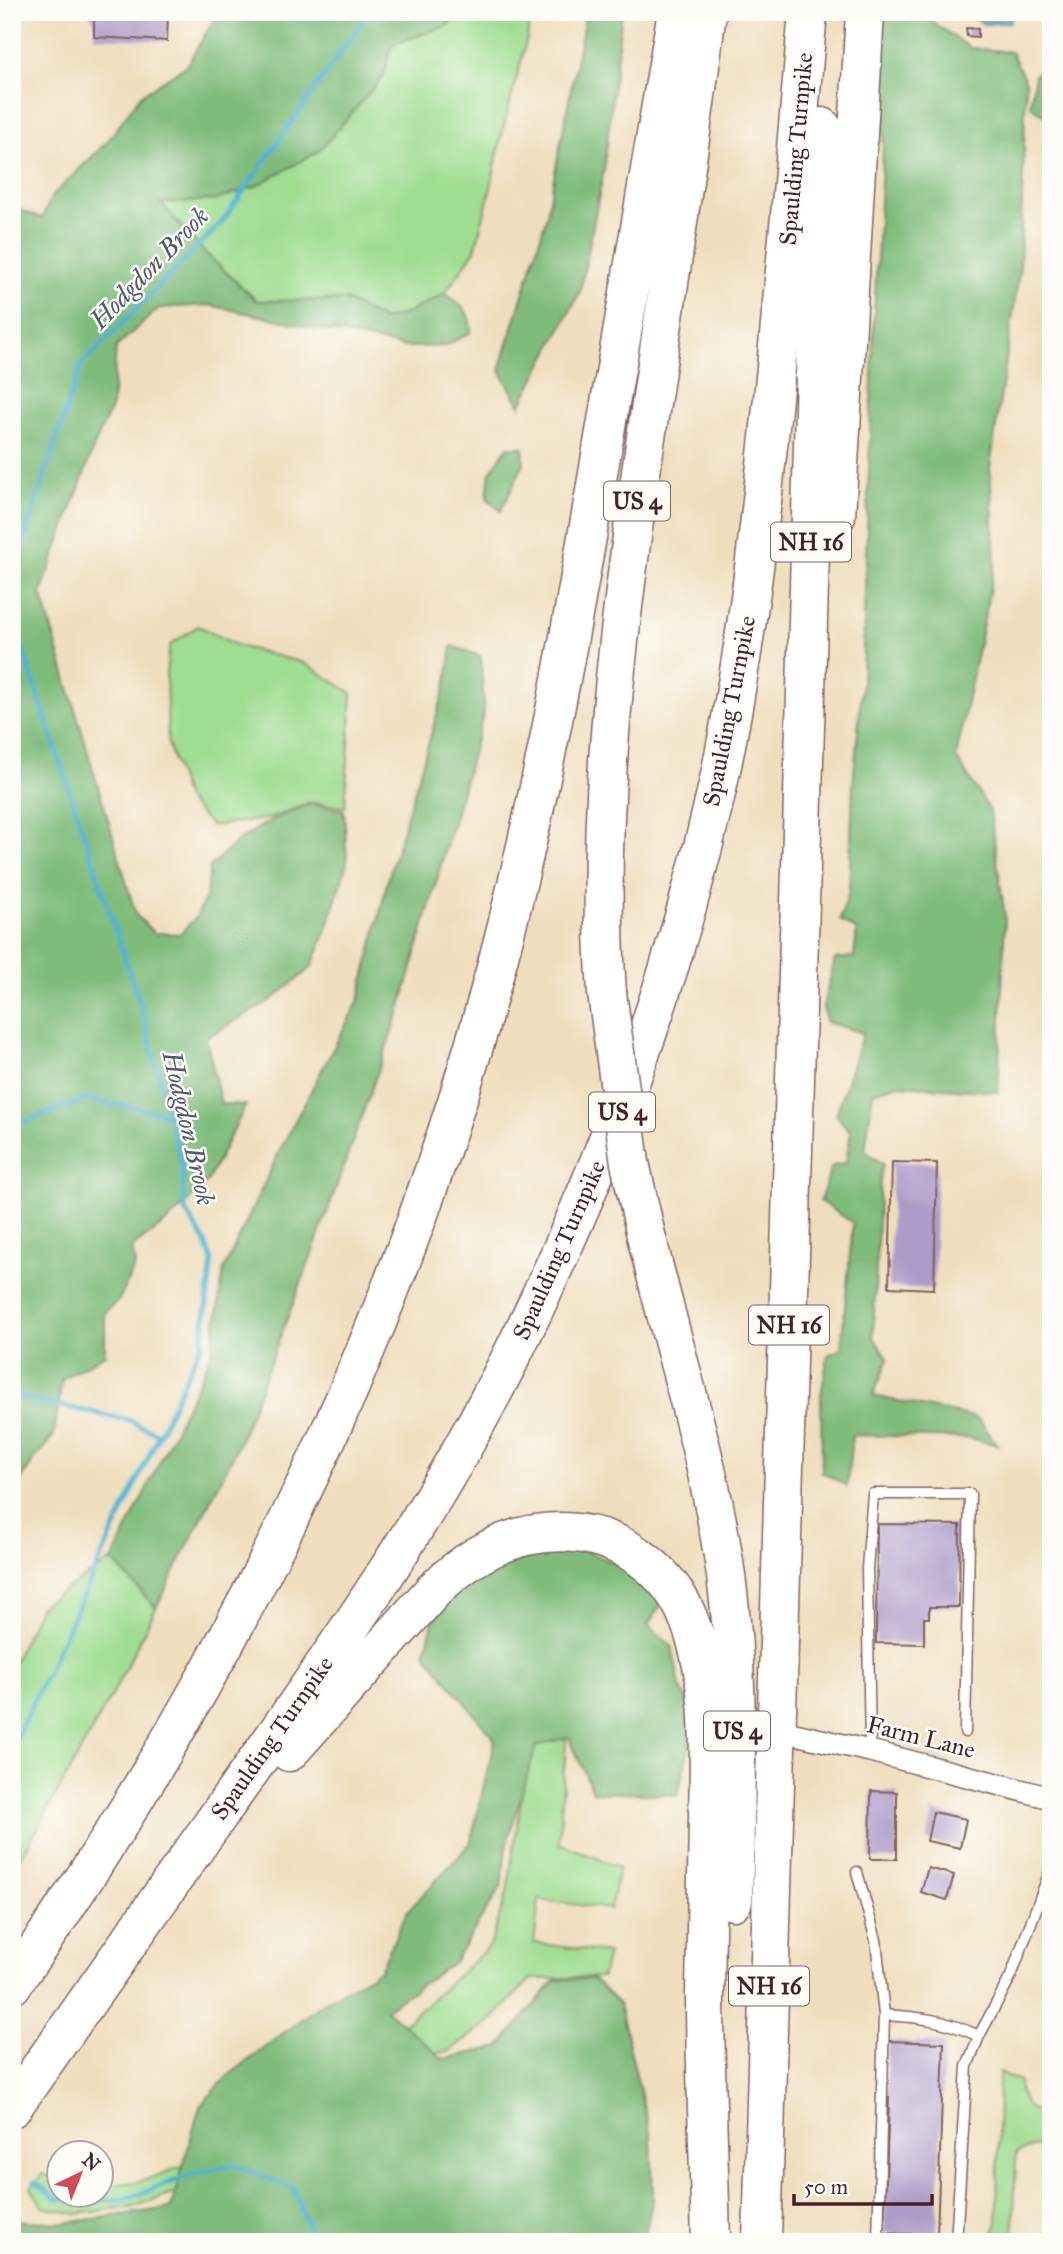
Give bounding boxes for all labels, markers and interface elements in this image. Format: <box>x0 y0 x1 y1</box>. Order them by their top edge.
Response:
street label: Spaulding Turnpike <box>773 51 819 247</box>
water label: Hodgdon Brook <box>82 200 216 337</box>
road number: US 4 <box>604 481 670 520</box>
road number: NH 16 <box>771 522 851 562</box>
street label: Spaulding Turnpike <box>696 613 762 809</box>
water label: Hodgdon Brook <box>155 1047 222 1209</box>
road number: US 4 <box>589 1092 655 1132</box>
street label: Spaulding Turnpike <box>506 1155 612 1345</box>
road number: NH 16 <box>749 1306 829 1344</box>
street label: Spaulding Turnpike <box>204 1650 340 1826</box>
street label: Farm Lane <box>864 1709 978 1765</box>
road number: US 4 <box>704 1712 770 1750</box>
road number: NH 16 <box>729 1966 809 2006</box>
north arrow <box>46 2138 116 2208</box>
text: N <box>78 2148 105 2176</box>
scale bar <box>794 2163 932 2207</box>
text: 50 m <box>804 2174 849 2200</box>

